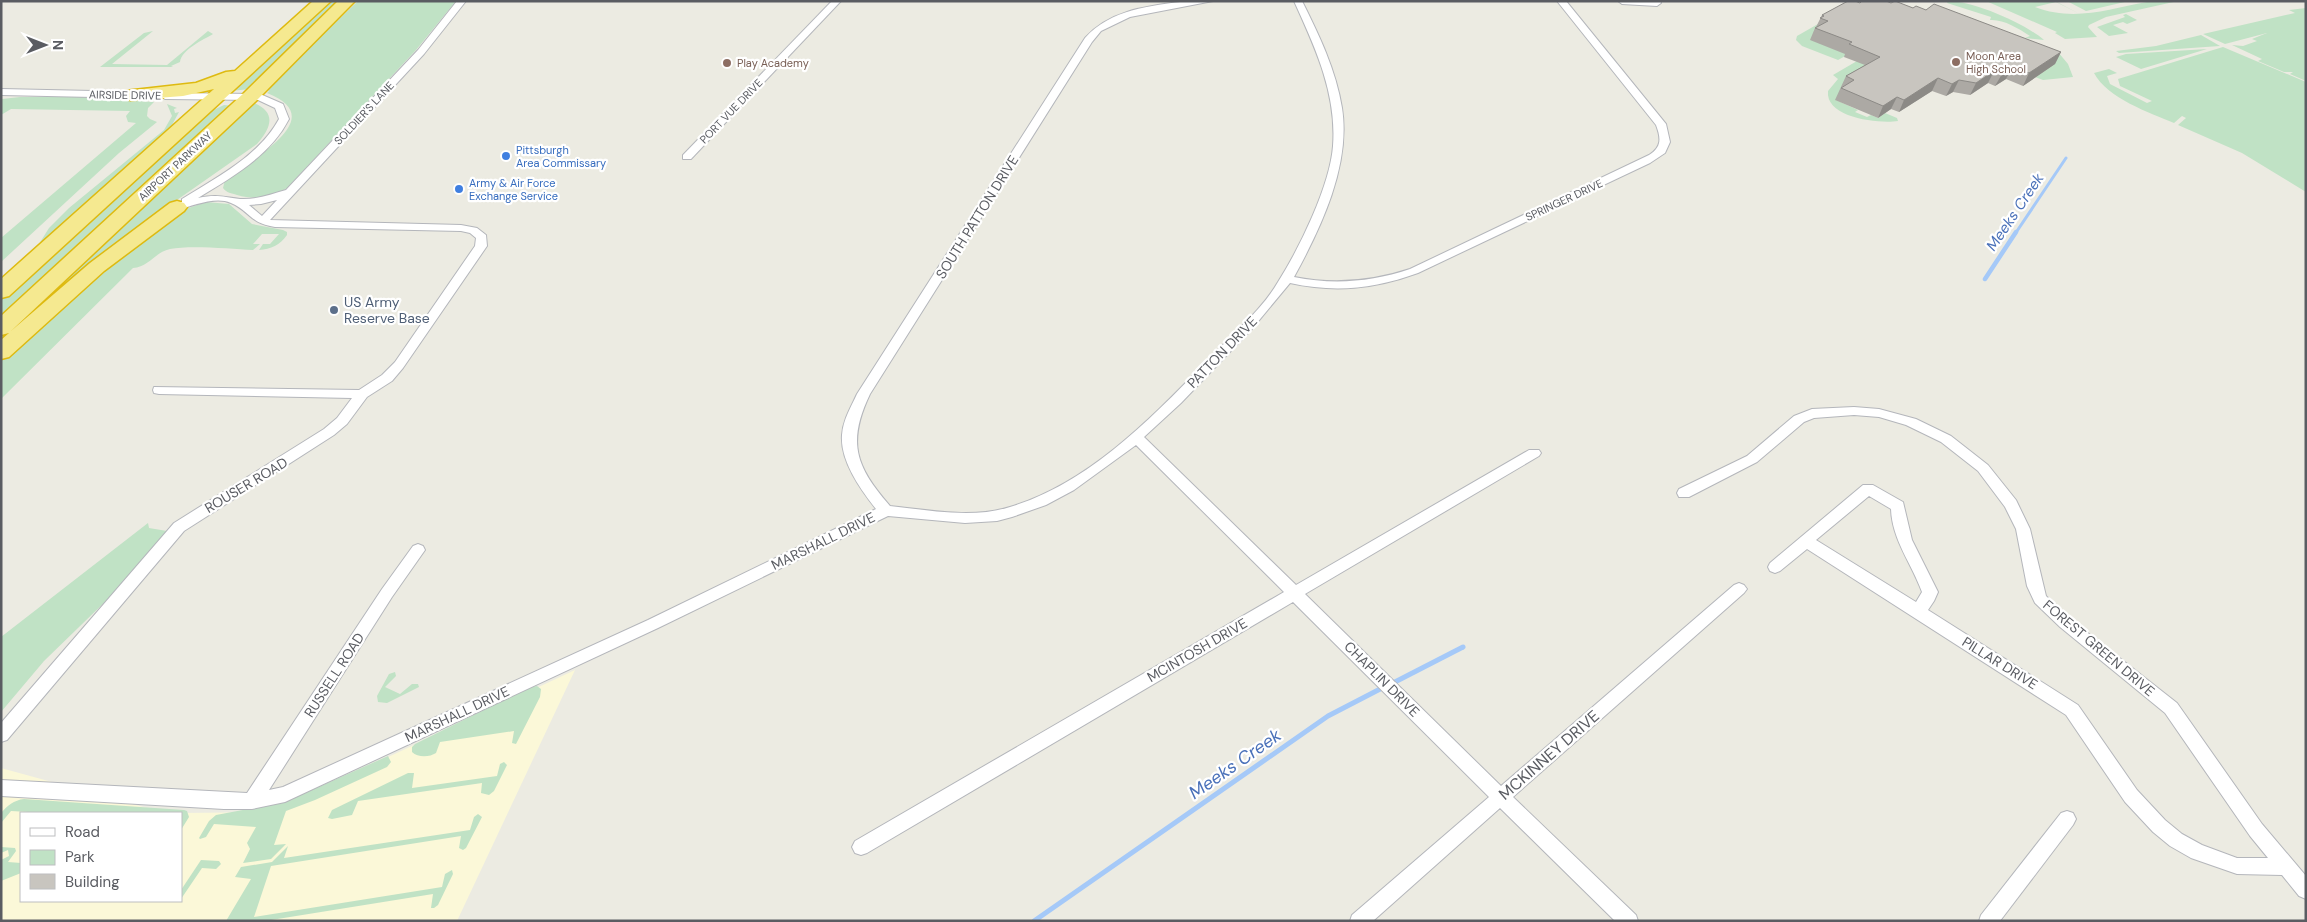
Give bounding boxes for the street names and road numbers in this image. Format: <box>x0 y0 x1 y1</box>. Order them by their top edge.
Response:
street label: PORT VUE DRIVE <box>697 76 765 146</box>
street label: SOLDIER'S LANE <box>331 78 397 148</box>
street label: AIRSIDE DRIVE <box>89 87 161 103</box>
street label: AIRPORT PARKWAY <box>135 128 215 204</box>
street label: SOUTH PATTON DRIVE <box>932 152 1022 282</box>
street label: SPRINGER DRIVE <box>1523 176 1605 224</box>
street label: PATTON DRIVE <box>1183 312 1261 392</box>
street label: ROUSER ROAD <box>201 453 291 517</box>
street label: MARSHALL DRIVE <box>768 508 878 574</box>
street label: FOREST GREEN DRIVE <box>2039 596 2159 700</box>
street label: MCINTOSH DRIVE <box>1144 614 1250 686</box>
street label: RUSSELL ROAD <box>300 629 368 721</box>
street label: PILLAR DRIVE <box>1959 633 2041 693</box>
street label: CHAPLIN DRIVE <box>1340 637 1424 721</box>
street label: MARSHALL DRIVE <box>402 682 512 746</box>
street label: MCKINNEY DRIVE <box>1494 706 1604 804</box>

